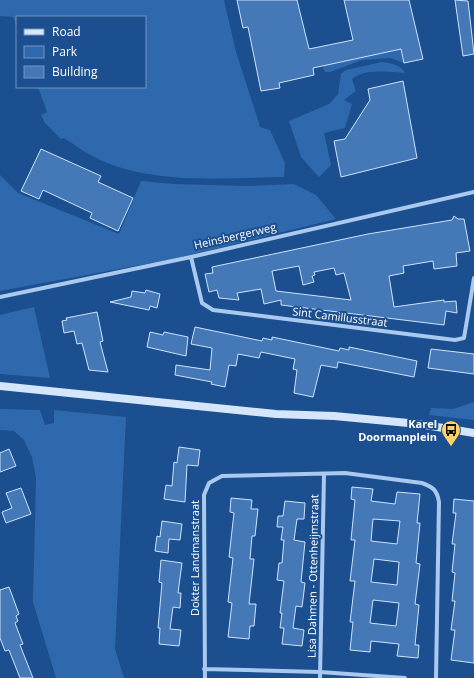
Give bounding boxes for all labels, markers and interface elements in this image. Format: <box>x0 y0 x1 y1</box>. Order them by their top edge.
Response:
legend <box>16 16 146 88</box>
text: Road <box>52 23 81 40</box>
text: Park <box>52 43 78 60</box>
text: Building <box>52 63 98 80</box>
street label: Heinsbergerweg <box>192 219 277 252</box>
street label: Sint Camillusstraat <box>292 303 389 330</box>
place label: Karel Doormanplein <box>358 416 437 444</box>
bus stop icon: Karel Doormanplein <box>440 419 462 447</box>
street label: Lisa Dahmen - Ottenheijmstraat <box>304 494 321 658</box>
street label: Dokter Landmanstraat <box>187 500 202 616</box>

